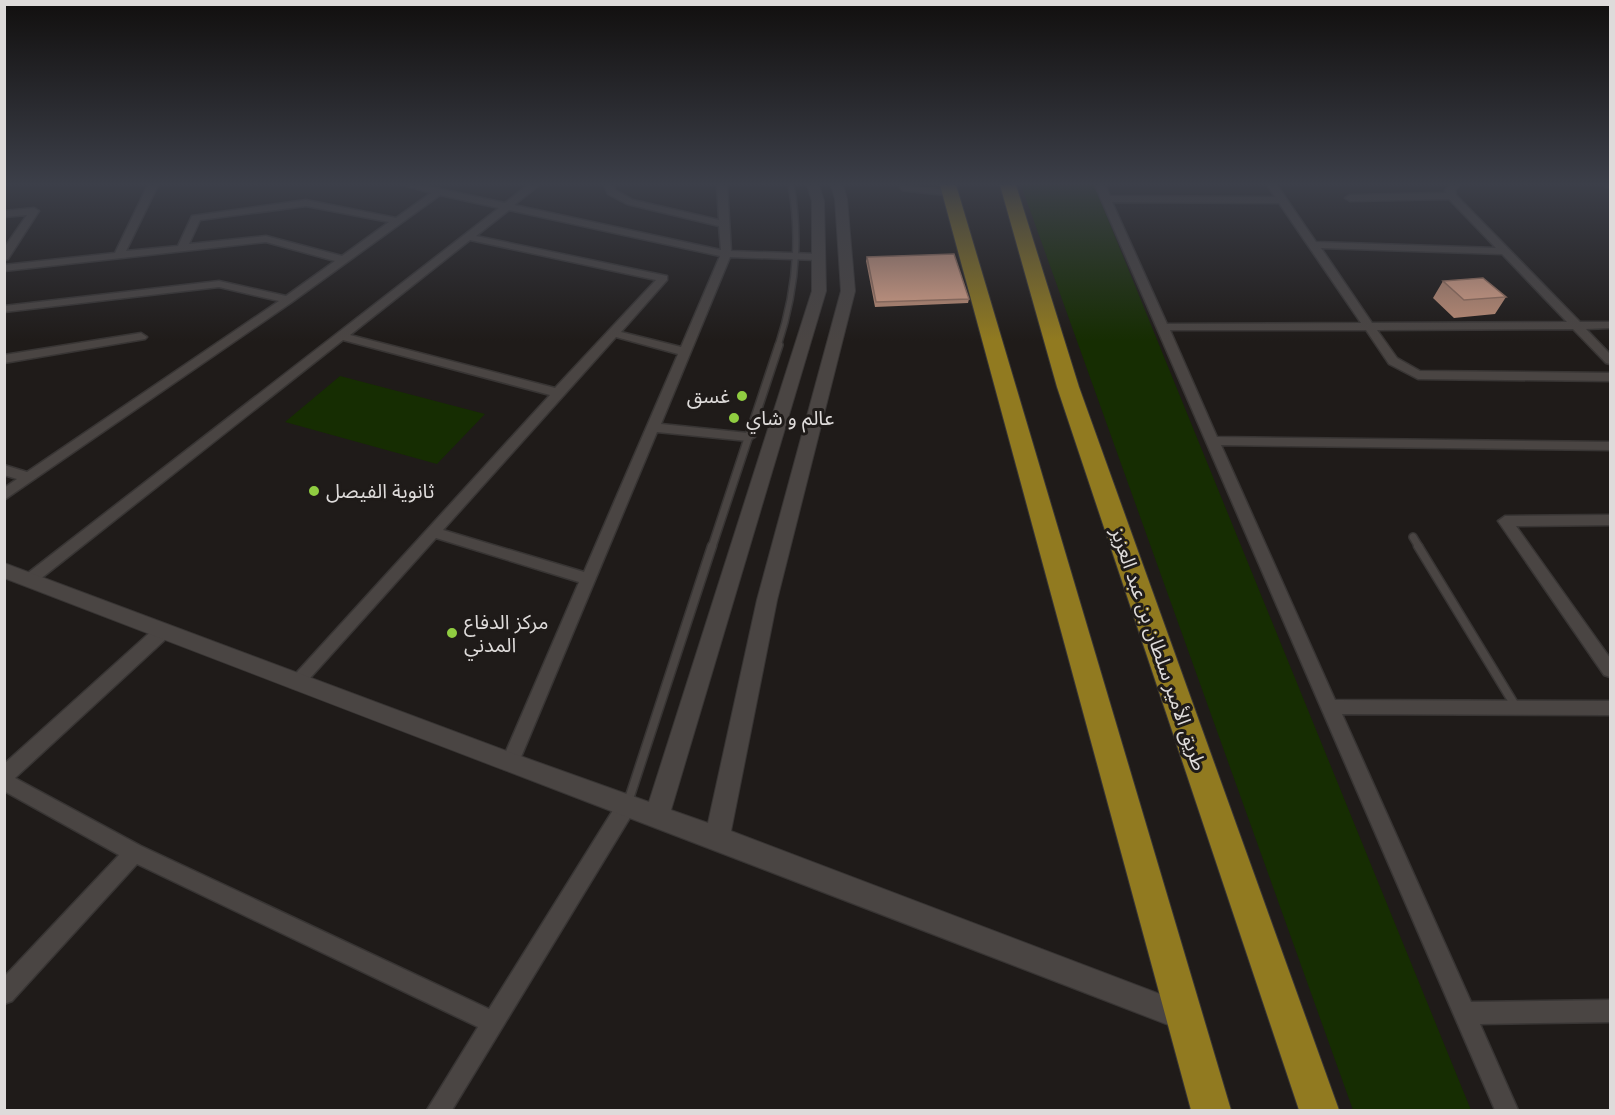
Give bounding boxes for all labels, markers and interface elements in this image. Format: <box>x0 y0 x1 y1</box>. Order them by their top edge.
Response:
place label: غسق <box>687 383 730 409</box>
marker: غسق <box>735 389 749 403</box>
place label: عالم و شاي <box>746 405 834 434</box>
marker: عالم و شاي <box>727 411 741 425</box>
place label: ثانوية الفيصل <box>326 478 434 504</box>
marker: ثانوية الفيصل <box>307 484 321 498</box>
street label: طريق الأمير سلطان بن عبد العزيز <box>1105 523 1213 774</box>
place label: مركز الدفاع المدني <box>464 609 548 661</box>
marker: مركز الدفاع المدني <box>445 626 459 640</box>

